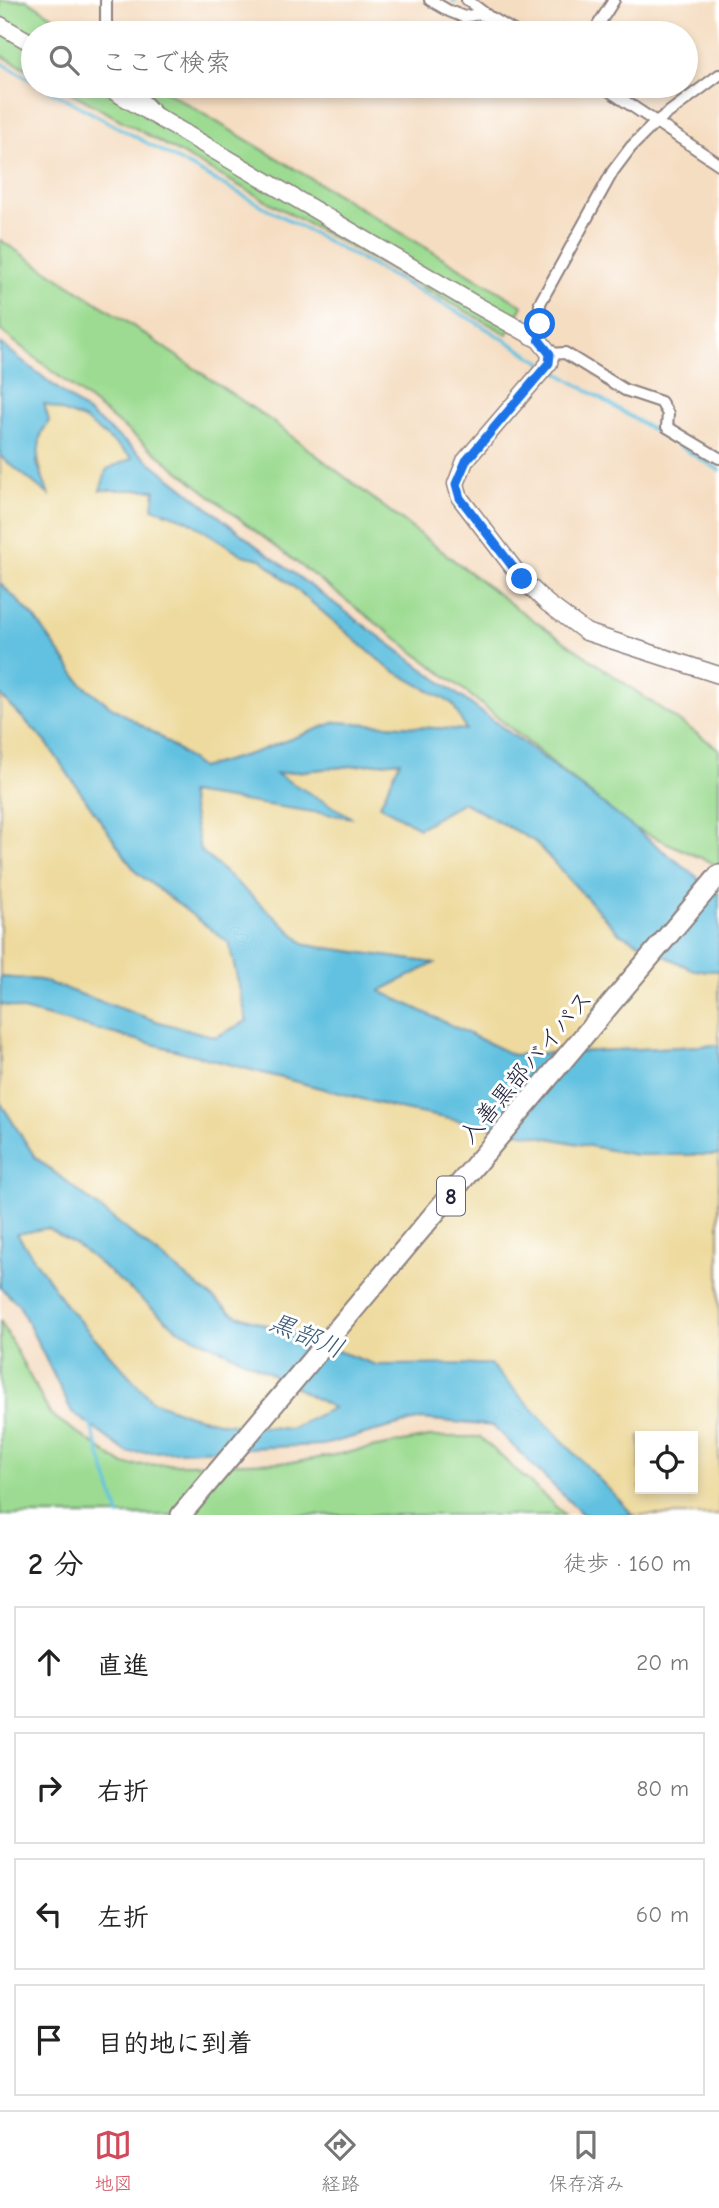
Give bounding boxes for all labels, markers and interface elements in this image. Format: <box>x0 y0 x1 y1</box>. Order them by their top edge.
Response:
search box <box>21 21 698 98</box>
icon: search <box>45 41 83 79</box>
text: ここで検索 <box>101 48 231 78</box>
route start <box>524 308 555 339</box>
route end <box>506 563 537 594</box>
street label: 入善黒部バイパス <box>454 985 598 1149</box>
road number: 8 <box>437 1176 465 1216</box>
water label: 黒部川 <box>265 1307 348 1365</box>
map controls <box>635 1431 698 1494</box>
button: locate <box>635 1431 698 1494</box>
text: 2 分 <box>28 1547 84 1582</box>
text: 徒歩 · 160 m <box>563 1550 691 1577</box>
icon: ahead <box>30 1643 68 1681</box>
text: 20 m <box>636 1649 689 1676</box>
text: 直進 <box>97 1651 149 1681</box>
icon: right <box>30 1769 68 1807</box>
text: 80 m <box>636 1775 689 1802</box>
text: 右折 <box>97 1777 149 1807</box>
icon: left <box>30 1895 68 1933</box>
text: 60 m <box>636 1901 689 1928</box>
text: 左折 <box>97 1903 149 1933</box>
icon: arrive <box>30 2021 68 2059</box>
text: 目的地に到着 <box>97 2029 253 2059</box>
tab: 地図 <box>94 2126 133 2195</box>
tab: 経路 <box>321 2126 360 2195</box>
tab: 保存済み <box>548 2126 625 2195</box>

